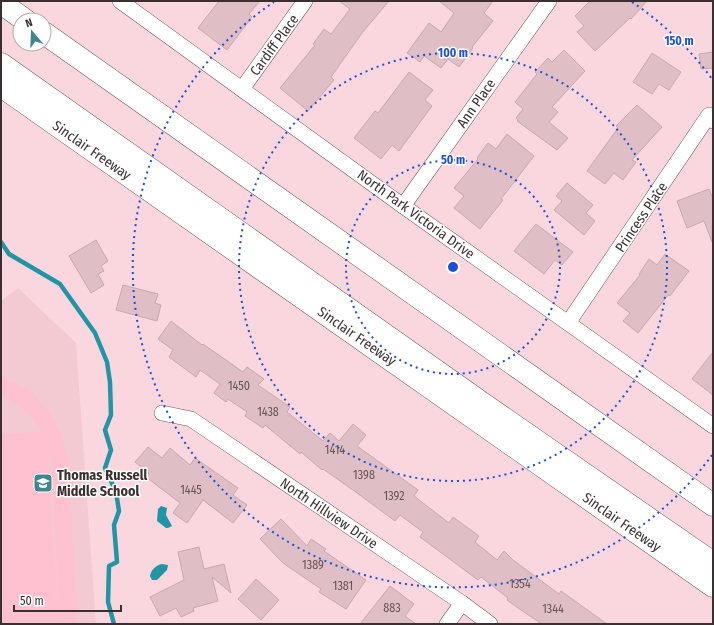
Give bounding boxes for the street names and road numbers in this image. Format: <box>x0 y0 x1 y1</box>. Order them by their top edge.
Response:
street label: Cardiff Place <box>247 11 302 79</box>
street label: Ann Place <box>453 76 499 131</box>
street label: Sinclair Freeway <box>49 117 135 184</box>
street label: North Park Victoria Drive <box>354 166 478 263</box>
street label: Princess Place <box>612 179 671 256</box>
street label: Sinclair Freeway <box>314 303 400 370</box>
street label: North Hillview Drive <box>277 474 381 552</box>
street label: Sinclair Freeway <box>579 489 665 556</box>

